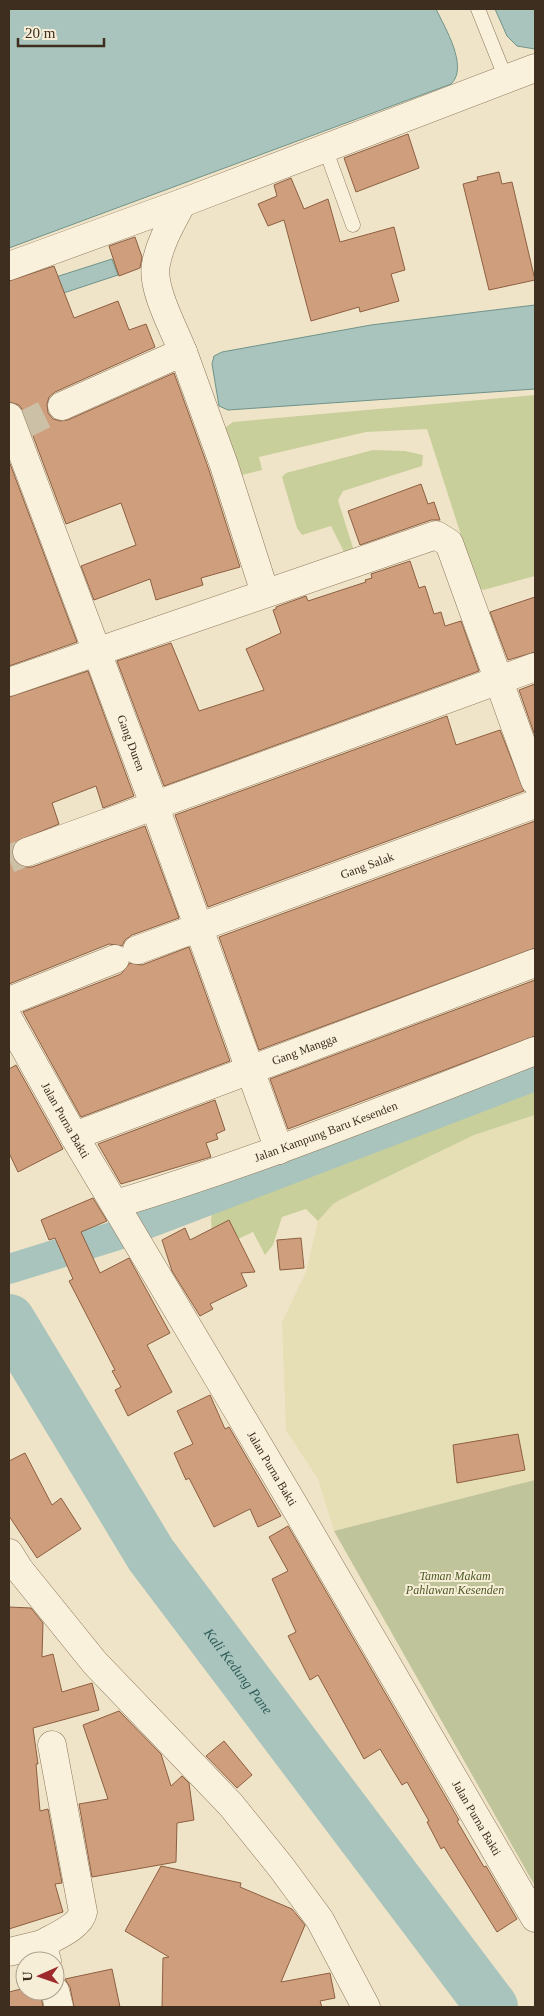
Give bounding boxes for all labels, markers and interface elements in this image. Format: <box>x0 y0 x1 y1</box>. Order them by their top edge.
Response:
scale bar <box>18 15 104 47</box>
text: 20 m <box>25 25 56 41</box>
street label: Gang Duren <box>114 713 148 773</box>
street label: Gang Salak <box>338 849 396 882</box>
street label: Gang Mangga <box>270 1031 339 1068</box>
street label: Jalan Purna Bakti <box>38 1080 93 1161</box>
street label: Jalan Kampung Baru Kesenden <box>252 1098 399 1165</box>
street label: Jalan Purna Bakti <box>244 1429 300 1509</box>
park label: Taman Makam Pahlawan Kesenden <box>405 1569 504 1597</box>
water label: Kali Kedung Pane <box>200 1625 275 1717</box>
street label: Jalan Purna Bakti <box>449 1778 504 1859</box>
north arrow <box>15 1951 65 2001</box>
text: U <box>20 1971 35 1982</box>

